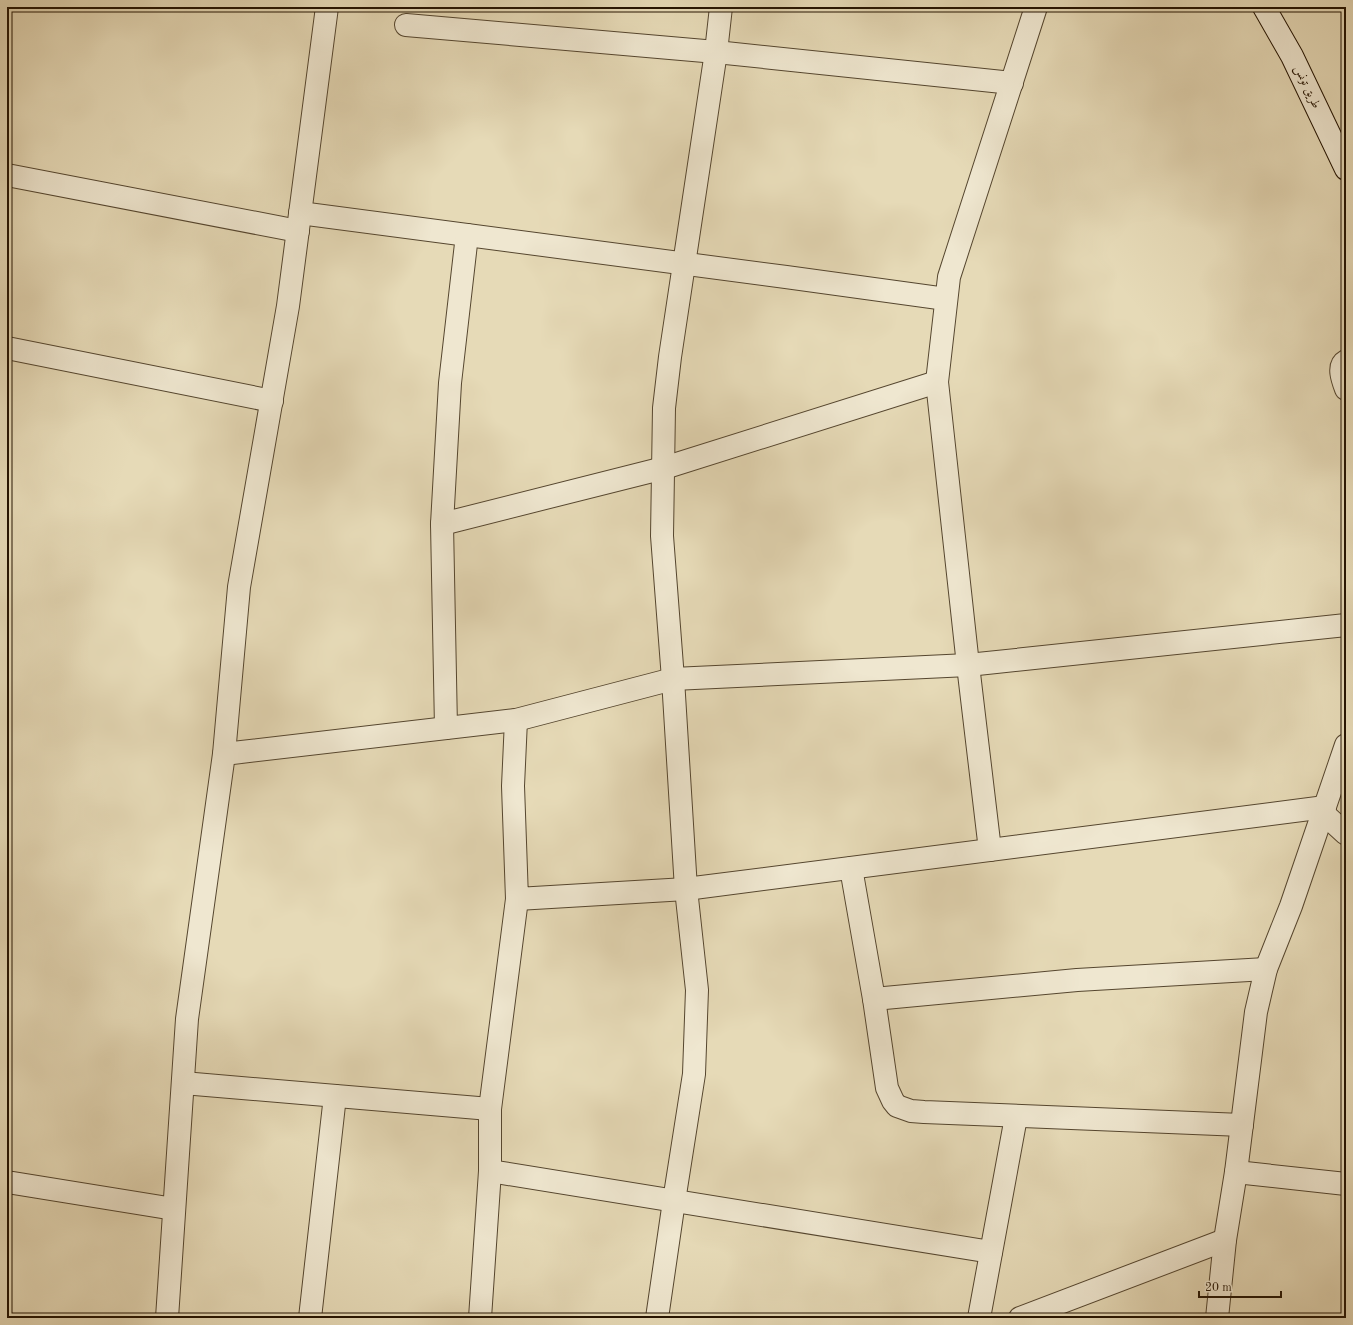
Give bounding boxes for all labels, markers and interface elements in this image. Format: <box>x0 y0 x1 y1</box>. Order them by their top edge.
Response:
street label: طريق تونس <box>1290 64 1322 111</box>
scale bar <box>1199 1273 1281 1299</box>
text: 20 m <box>1205 1282 1232 1294</box>

